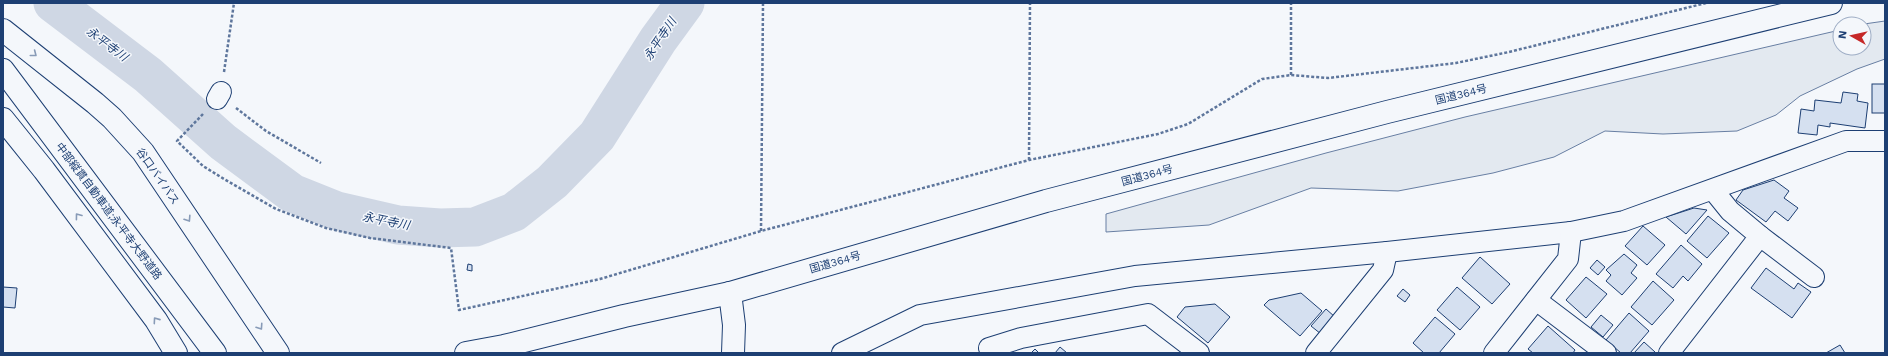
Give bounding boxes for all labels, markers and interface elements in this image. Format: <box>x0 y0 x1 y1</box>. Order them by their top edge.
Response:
water label: 永平寺川 <box>641 14 680 63</box>
north arrow <box>1832 16 1872 56</box>
water label: 永平寺川 <box>84 24 132 65</box>
text: N <box>1836 30 1850 40</box>
one-way arrow <box>29 49 36 56</box>
street label: 国道364号 <box>1434 82 1488 107</box>
street label: 中部縦貫自動車道;永平寺大野道路 <box>53 140 164 282</box>
street label: 谷口バイパス <box>133 146 182 207</box>
street label: 国道364号 <box>1120 162 1174 189</box>
water label: 永平寺川 <box>361 210 413 233</box>
one-way arrow <box>76 213 83 220</box>
one-way arrow <box>183 215 190 222</box>
street label: 国道364号 <box>808 249 862 276</box>
one-way arrow <box>153 317 161 324</box>
one-way arrow <box>255 323 263 330</box>

